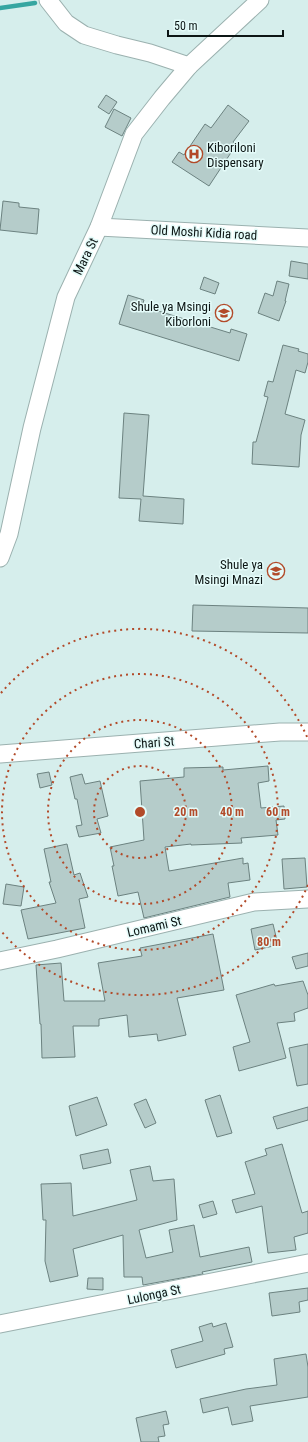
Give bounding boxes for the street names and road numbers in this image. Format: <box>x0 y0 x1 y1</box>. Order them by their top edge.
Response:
street label: Old Moshi Kidia road <box>150 222 258 243</box>
street label: Mara St <box>70 235 101 277</box>
street label: Chari St <box>133 734 175 751</box>
street label: Lomami St <box>126 913 183 940</box>
street label: Lulonga St <box>126 1281 182 1307</box>

